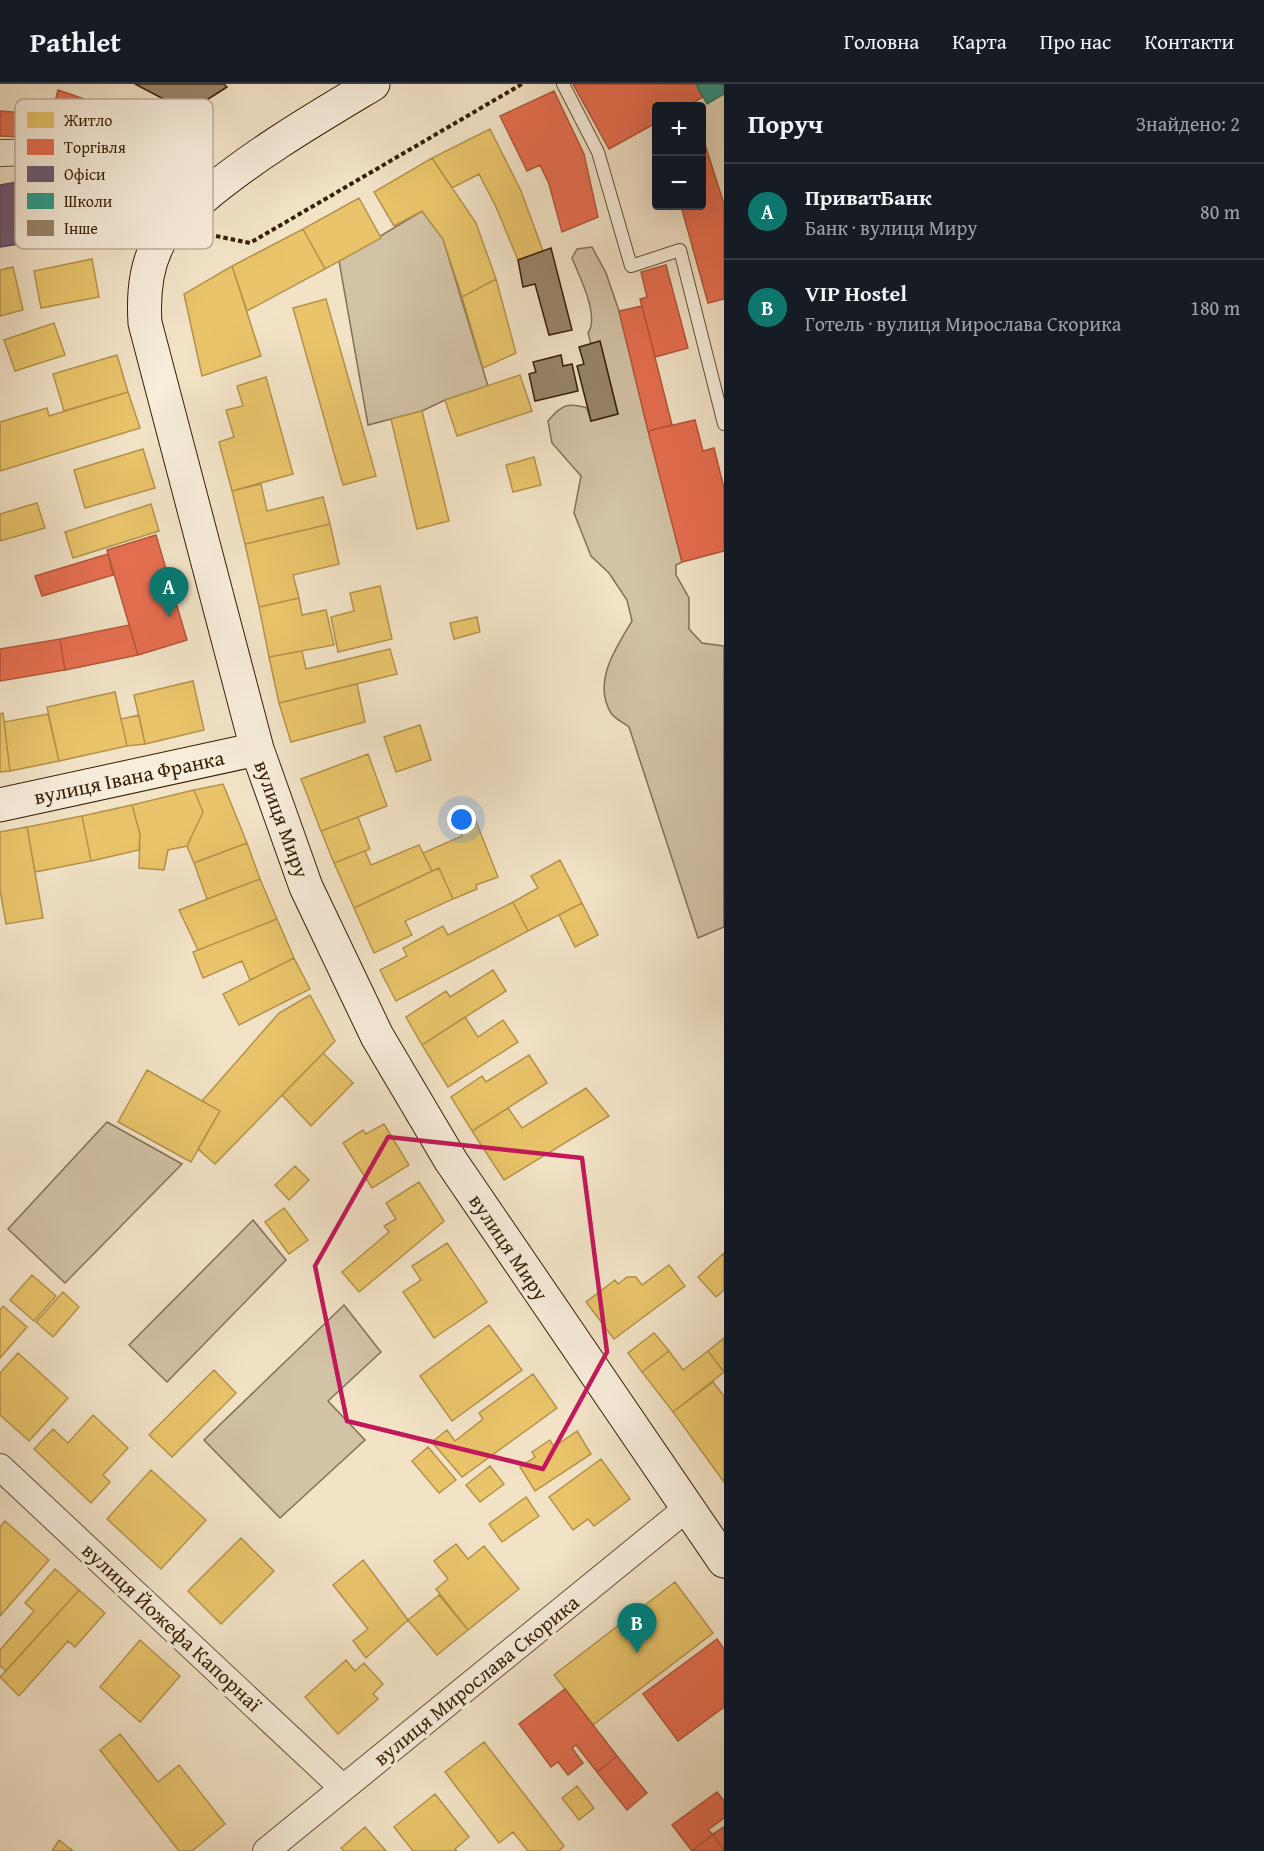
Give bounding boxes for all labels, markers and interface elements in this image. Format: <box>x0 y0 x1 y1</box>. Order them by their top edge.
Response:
text: Pathlet <box>30 21 121 62</box>
text: Головна <box>844 26 919 57</box>
text: Карта <box>952 26 1007 57</box>
text: Про нас <box>1040 26 1111 57</box>
text: Контакти <box>1144 26 1234 57</box>
legend <box>15 99 213 249</box>
map controls <box>652 102 706 210</box>
button: + <box>652 102 706 156</box>
text: Поруч <box>748 104 823 143</box>
text: Житло <box>63 108 112 132</box>
text: Знайдено: 2 <box>1136 109 1240 138</box>
text: Торгівля <box>64 135 126 159</box>
button: − <box>652 156 706 210</box>
text: Офіси <box>64 162 106 186</box>
text: ПриватБанк <box>805 181 932 213</box>
text: Школи <box>64 189 113 213</box>
text: A <box>761 197 774 226</box>
text: 80 m <box>1200 197 1240 226</box>
text: Банк · вулиця Миру <box>805 213 977 242</box>
text: Інше <box>64 216 98 240</box>
text: VIP Hostel <box>805 277 907 309</box>
text: B <box>761 293 774 322</box>
text: 180 m <box>1190 293 1240 322</box>
text: Готель · вулиця Мирослава Скорика <box>805 309 1121 338</box>
pin: A <box>150 568 188 617</box>
street label: вулиця Івана Франка <box>31 742 227 812</box>
street label: вулиця Миру <box>246 756 318 882</box>
your location <box>447 805 476 834</box>
street label: вулиця Миру <box>462 1187 556 1307</box>
street label: вулиця Йожефа Капорнаї <box>75 1535 269 1719</box>
street label: вулиця Мирослава Скорика <box>366 1587 586 1773</box>
pin: B <box>618 1604 656 1653</box>

